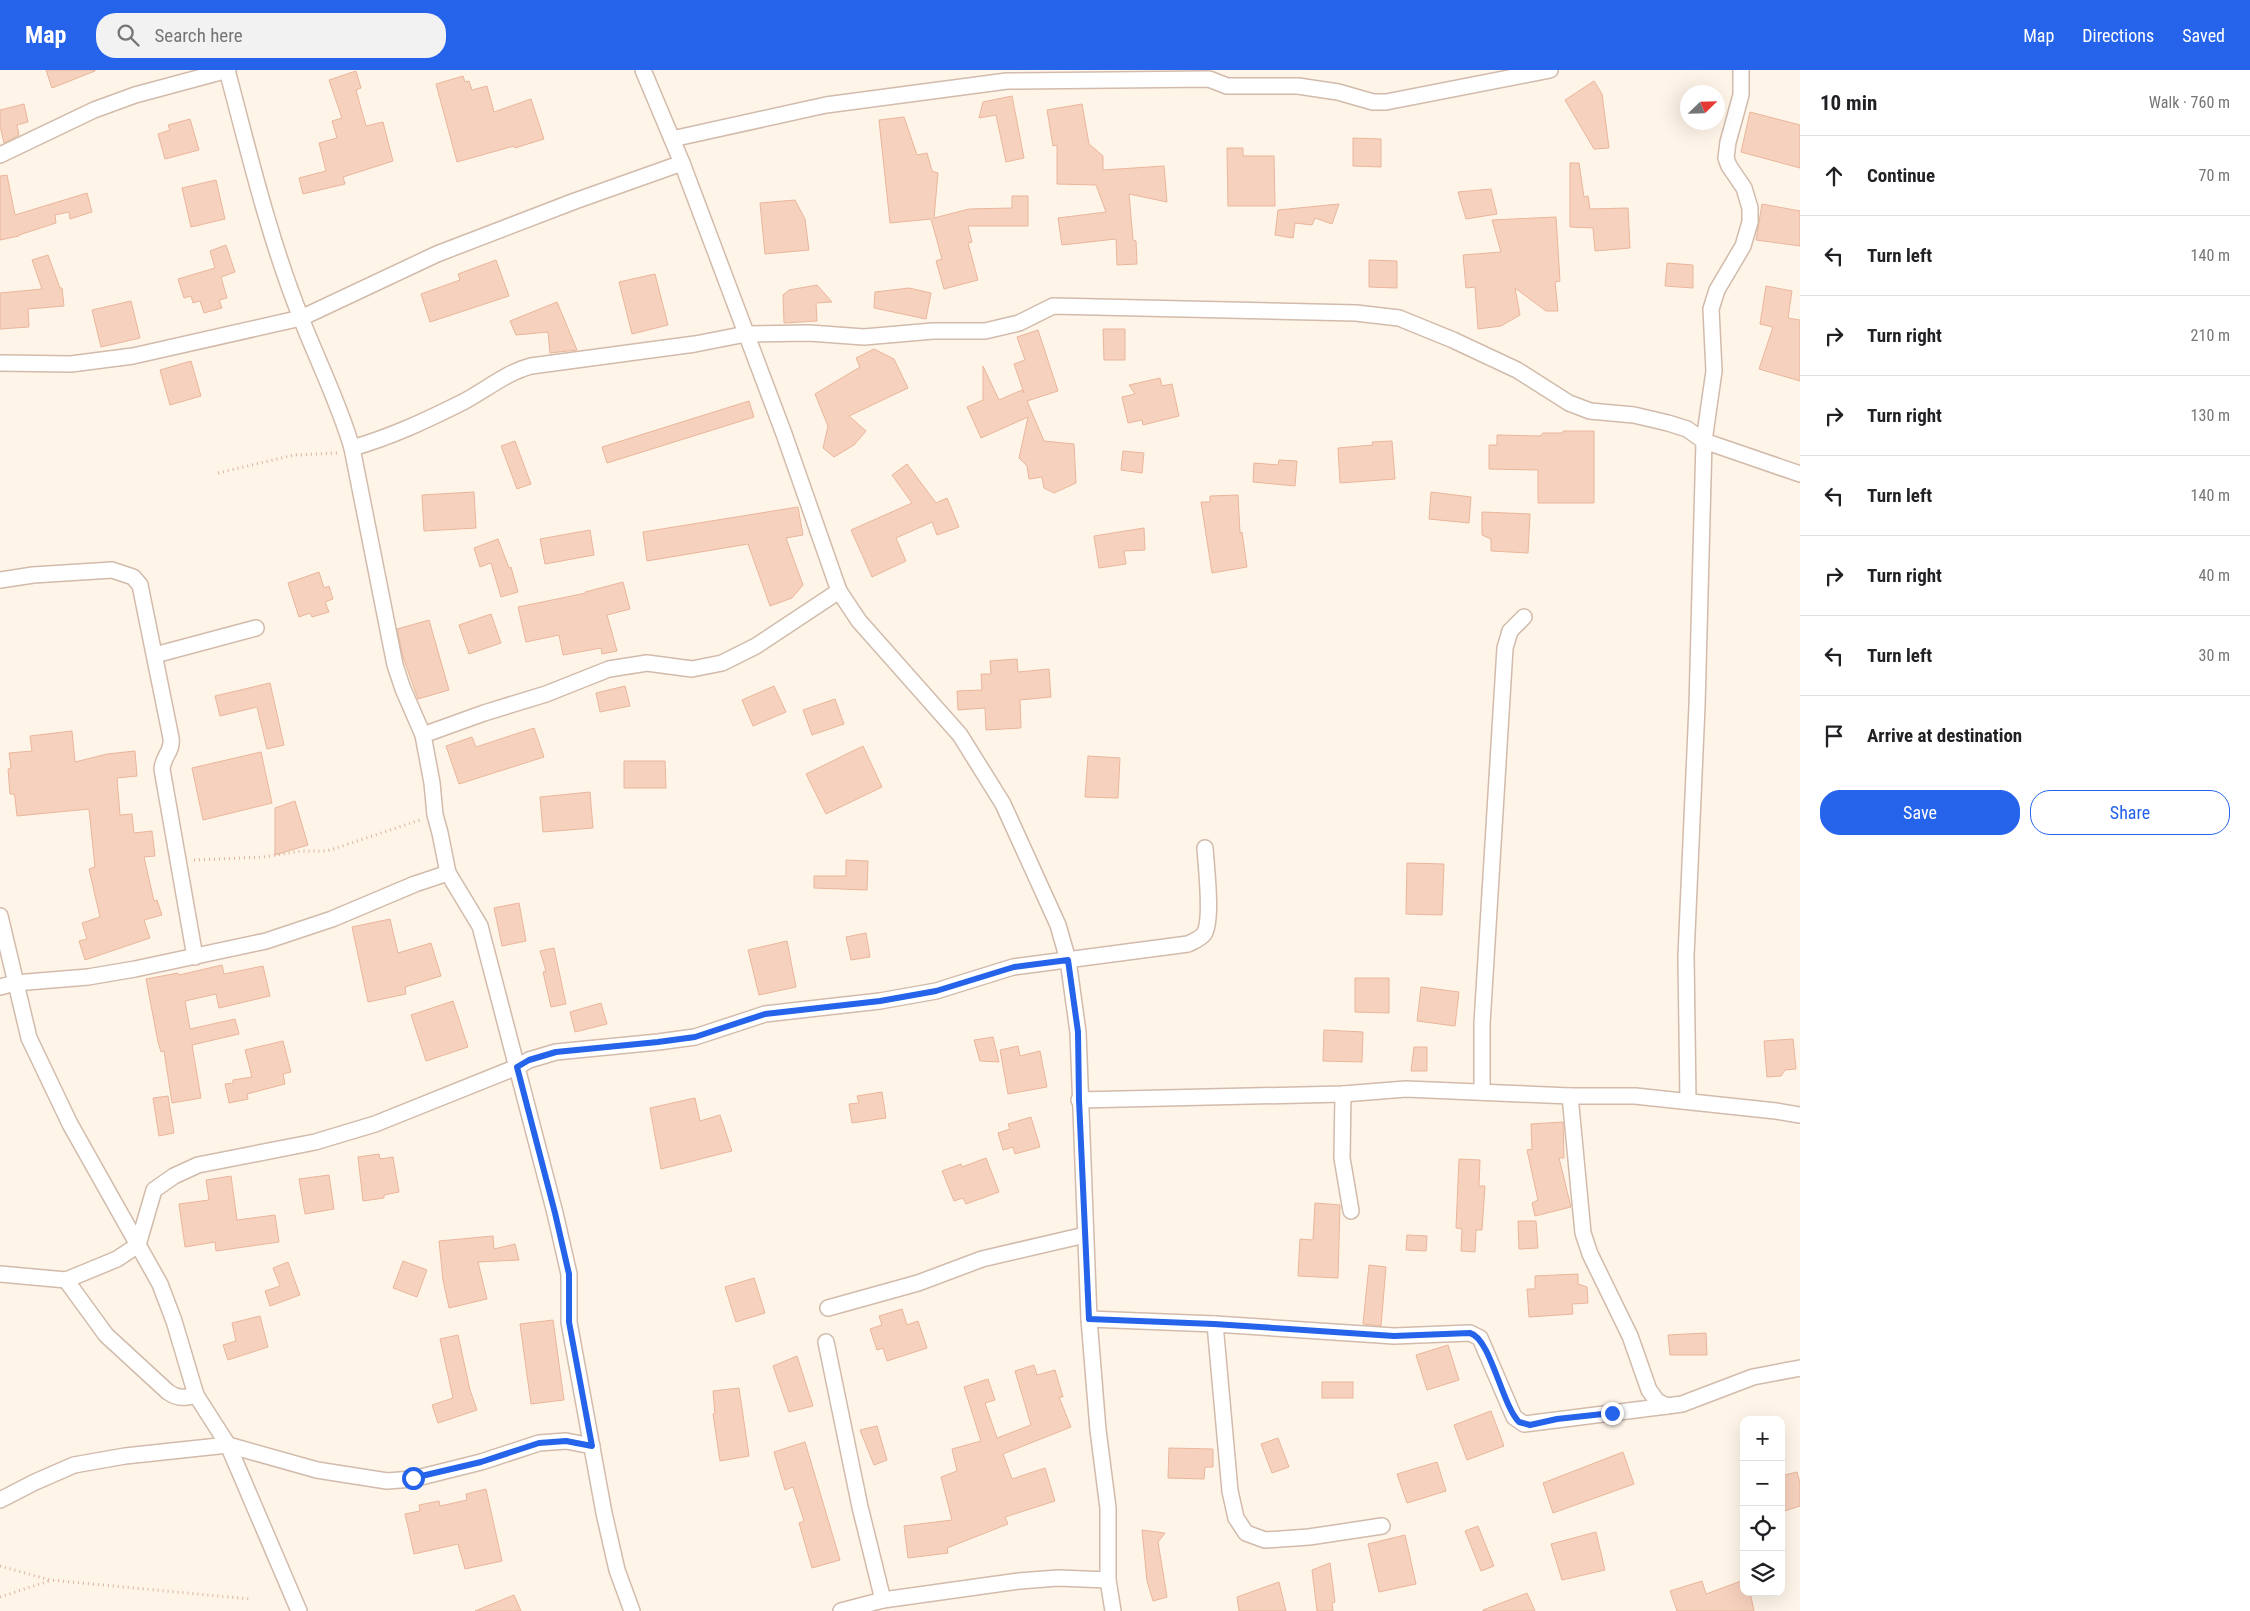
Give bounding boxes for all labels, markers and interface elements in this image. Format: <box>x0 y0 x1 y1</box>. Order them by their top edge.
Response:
search box <box>96 13 446 58</box>
text: Map <box>25 21 66 49</box>
icon: search <box>114 21 142 49</box>
text: Search here <box>154 24 243 47</box>
text: Map <box>2023 25 2054 46</box>
text: Directions <box>2082 25 2154 46</box>
text: Saved <box>2182 25 2225 46</box>
north arrow <box>1680 85 1725 130</box>
text: 10 min <box>1820 91 1877 115</box>
text: Walk · 760 m <box>2149 93 2230 112</box>
icon: ahead <box>1820 162 1848 190</box>
text: Continue <box>1867 164 1935 187</box>
text: 70 m <box>2198 166 2230 185</box>
icon: left <box>1820 242 1848 270</box>
text: Turn left <box>1867 244 1932 267</box>
text: 140 m <box>2191 246 2230 265</box>
icon: right <box>1820 322 1848 350</box>
text: Turn right <box>1867 324 1942 347</box>
text: 210 m <box>2191 326 2230 345</box>
icon: right <box>1820 402 1848 430</box>
text: Turn right <box>1867 404 1942 427</box>
text: 130 m <box>2191 406 2230 425</box>
icon: left <box>1820 482 1848 510</box>
text: Turn left <box>1867 484 1932 507</box>
text: 140 m <box>2191 486 2230 505</box>
icon: right <box>1820 562 1848 590</box>
text: Turn right <box>1867 564 1942 587</box>
text: 40 m <box>2198 566 2230 585</box>
icon: left <box>1820 642 1848 670</box>
text: Turn left <box>1867 644 1932 667</box>
text: 30 m <box>2198 646 2230 665</box>
icon: arrive <box>1820 722 1848 750</box>
text: Arrive at destination <box>1867 724 2022 747</box>
button: Save <box>1820 790 2020 835</box>
button: Share <box>2030 790 2230 835</box>
route end <box>1601 1402 1624 1425</box>
map controls <box>1740 1416 1785 1596</box>
button: + <box>1740 1416 1785 1461</box>
button: − <box>1740 1461 1785 1506</box>
route start <box>402 1467 425 1490</box>
button: locate <box>1740 1506 1785 1551</box>
button: layers <box>1740 1551 1785 1596</box>

